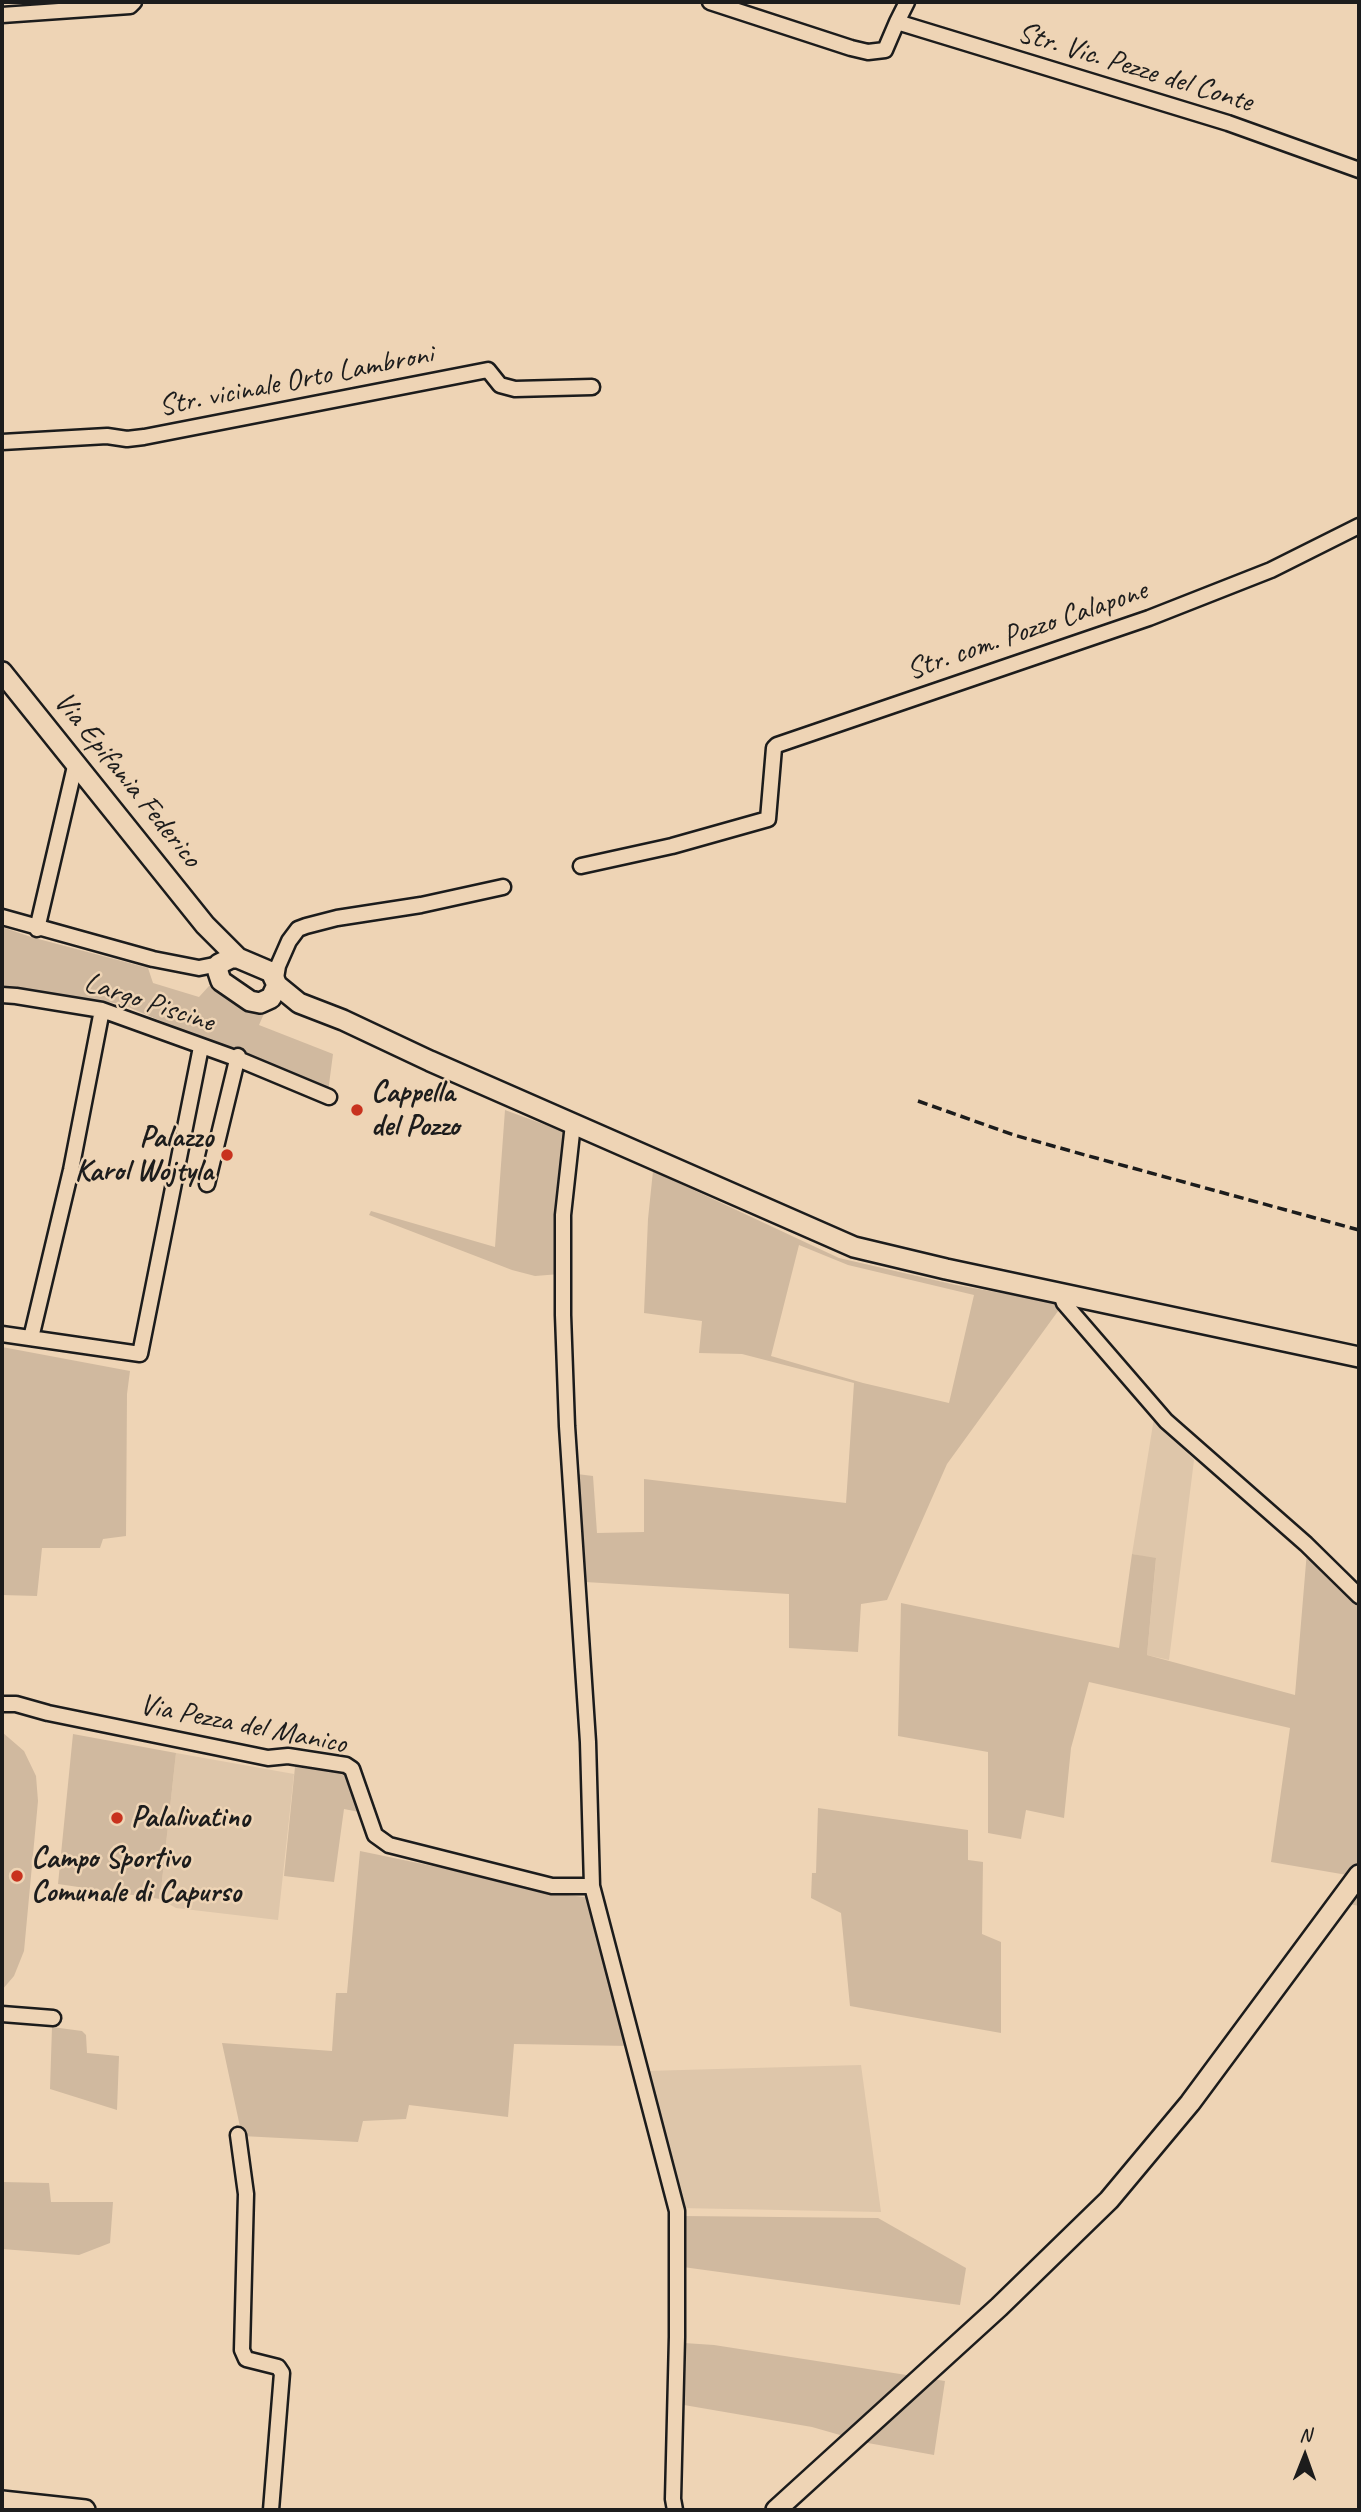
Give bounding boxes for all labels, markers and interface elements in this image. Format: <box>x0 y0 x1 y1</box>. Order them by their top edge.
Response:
street label: Str. Vic. Pezze del Conte <box>1013 15 1257 121</box>
street label: Str. vicinale Orto Lambroni <box>156 337 436 425</box>
street label: Str. com. Pozzo Calapone <box>902 573 1152 689</box>
street label: Via Epifania Federico <box>45 685 209 875</box>
street label: Largo Piscine <box>79 965 219 1041</box>
place label: Cappella del Pozzo <box>371 1075 459 1146</box>
marker: Cappella del Pozzo <box>349 1102 365 1118</box>
place label: Palazzo Karol Wojtyla <box>75 1120 213 1190</box>
marker: Palazzo Karol Wojtyla <box>219 1147 235 1163</box>
street label: Via Pezza del Manico <box>137 1687 349 1763</box>
place label: Palalivatino <box>131 1800 250 1836</box>
marker: Palalivatino <box>109 1810 125 1826</box>
place label: Campo Sportivo Comunale di Capurso <box>31 1841 241 1912</box>
marker: Campo Sportivo Comunale di Capurso <box>9 1868 25 1884</box>
north arrow <box>1270 2421 1340 2491</box>
text: N <box>1299 2423 1311 2447</box>

